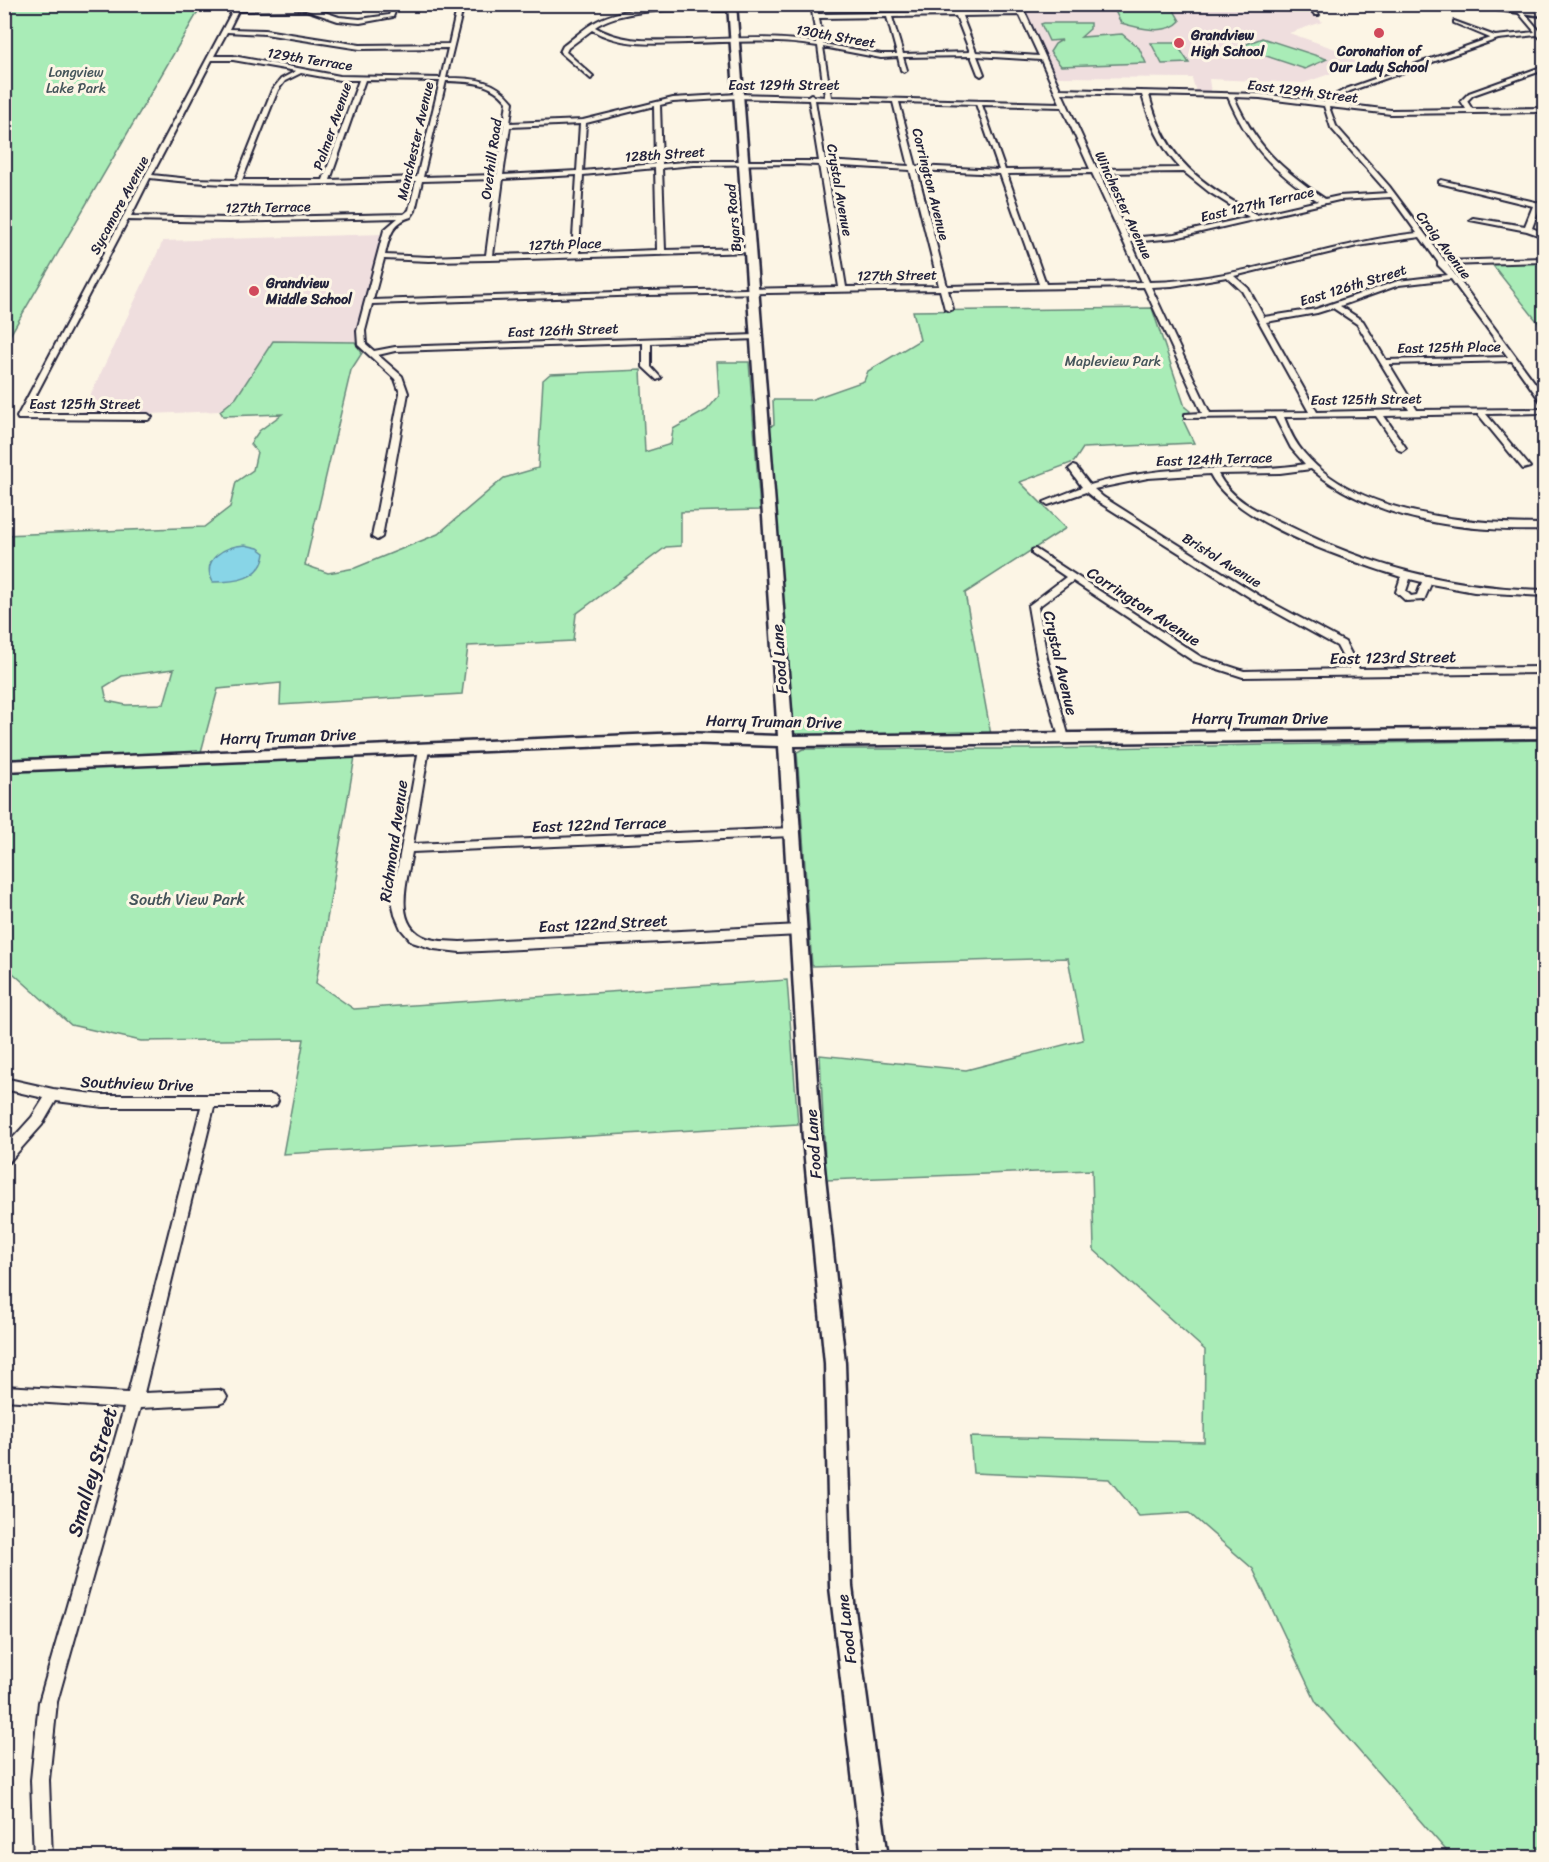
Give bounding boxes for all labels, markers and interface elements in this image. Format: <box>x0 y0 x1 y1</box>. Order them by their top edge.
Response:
street label: 130th Street <box>794 17 878 56</box>
place label: Grandview High School <box>1190 23 1265 64</box>
marker: Coronation of Our Lady School <box>1372 26 1386 40</box>
marker: Grandview High School <box>1172 36 1186 50</box>
place label: Coronation of Our Lady School <box>1329 39 1429 80</box>
street label: 129th Terrace <box>266 40 354 79</box>
park label: Longview Lake Park <box>46 60 106 101</box>
street label: East 129th Street <box>1246 72 1360 111</box>
street label: East 129th Street <box>728 73 840 98</box>
street label: Palmer Avenue <box>306 79 359 174</box>
street label: Manchester Avenue <box>390 79 441 203</box>
street label: Overhill Road <box>473 116 510 201</box>
street label: Corrington Avenue <box>904 125 957 243</box>
street label: 128th Street <box>624 139 706 170</box>
street label: Crystal Avenue <box>819 142 860 238</box>
street label: Winchester Avenue <box>1087 147 1160 264</box>
street label: Sycamore Avenue <box>83 151 156 259</box>
street label: East 127th Terrace <box>1198 179 1317 230</box>
street label: Byars Road <box>718 181 749 253</box>
street label: 127th Terrace <box>225 194 311 221</box>
street label: Craig Avenue <box>1409 206 1478 285</box>
street label: 127th Place <box>528 231 602 258</box>
street label: East 126th Street <box>1297 257 1410 314</box>
street label: 127th Street <box>857 262 937 289</box>
place label: Grandview Middle School <box>265 271 353 312</box>
marker: Grandview Middle School <box>247 284 261 298</box>
street label: East 126th Street <box>507 316 619 345</box>
street label: East 125th Place <box>1397 334 1501 361</box>
park label: Mapleview Park <box>1065 349 1161 374</box>
street label: East 125th Street <box>1310 386 1422 413</box>
street label: East 125th Street <box>29 392 141 417</box>
street label: East 124th Terrace <box>1155 445 1273 474</box>
street label: Bristol Avenue <box>1177 526 1267 595</box>
street label: Corrington Avenue <box>1081 559 1207 654</box>
street label: Crystal Avenue <box>1034 608 1087 718</box>
street label: Food Lane <box>763 623 796 695</box>
street label: East 123rd Street <box>1330 642 1457 673</box>
street label: Harry Truman Drive <box>1192 704 1328 733</box>
street label: Harry Truman Drive <box>706 706 842 737</box>
street label: Harry Truman Drive <box>219 720 357 753</box>
street label: Richmond Avenue <box>371 778 416 904</box>
street label: East 122nd Terrace <box>531 808 667 841</box>
park label: South View Park <box>129 885 245 914</box>
street label: East 122nd Street <box>538 906 668 941</box>
street label: Southview Drive <box>80 1067 194 1100</box>
street label: Food Lane <box>797 1108 830 1180</box>
street label: Smalley Street <box>57 1403 128 1541</box>
street label: Food Lane <box>828 1593 865 1665</box>

